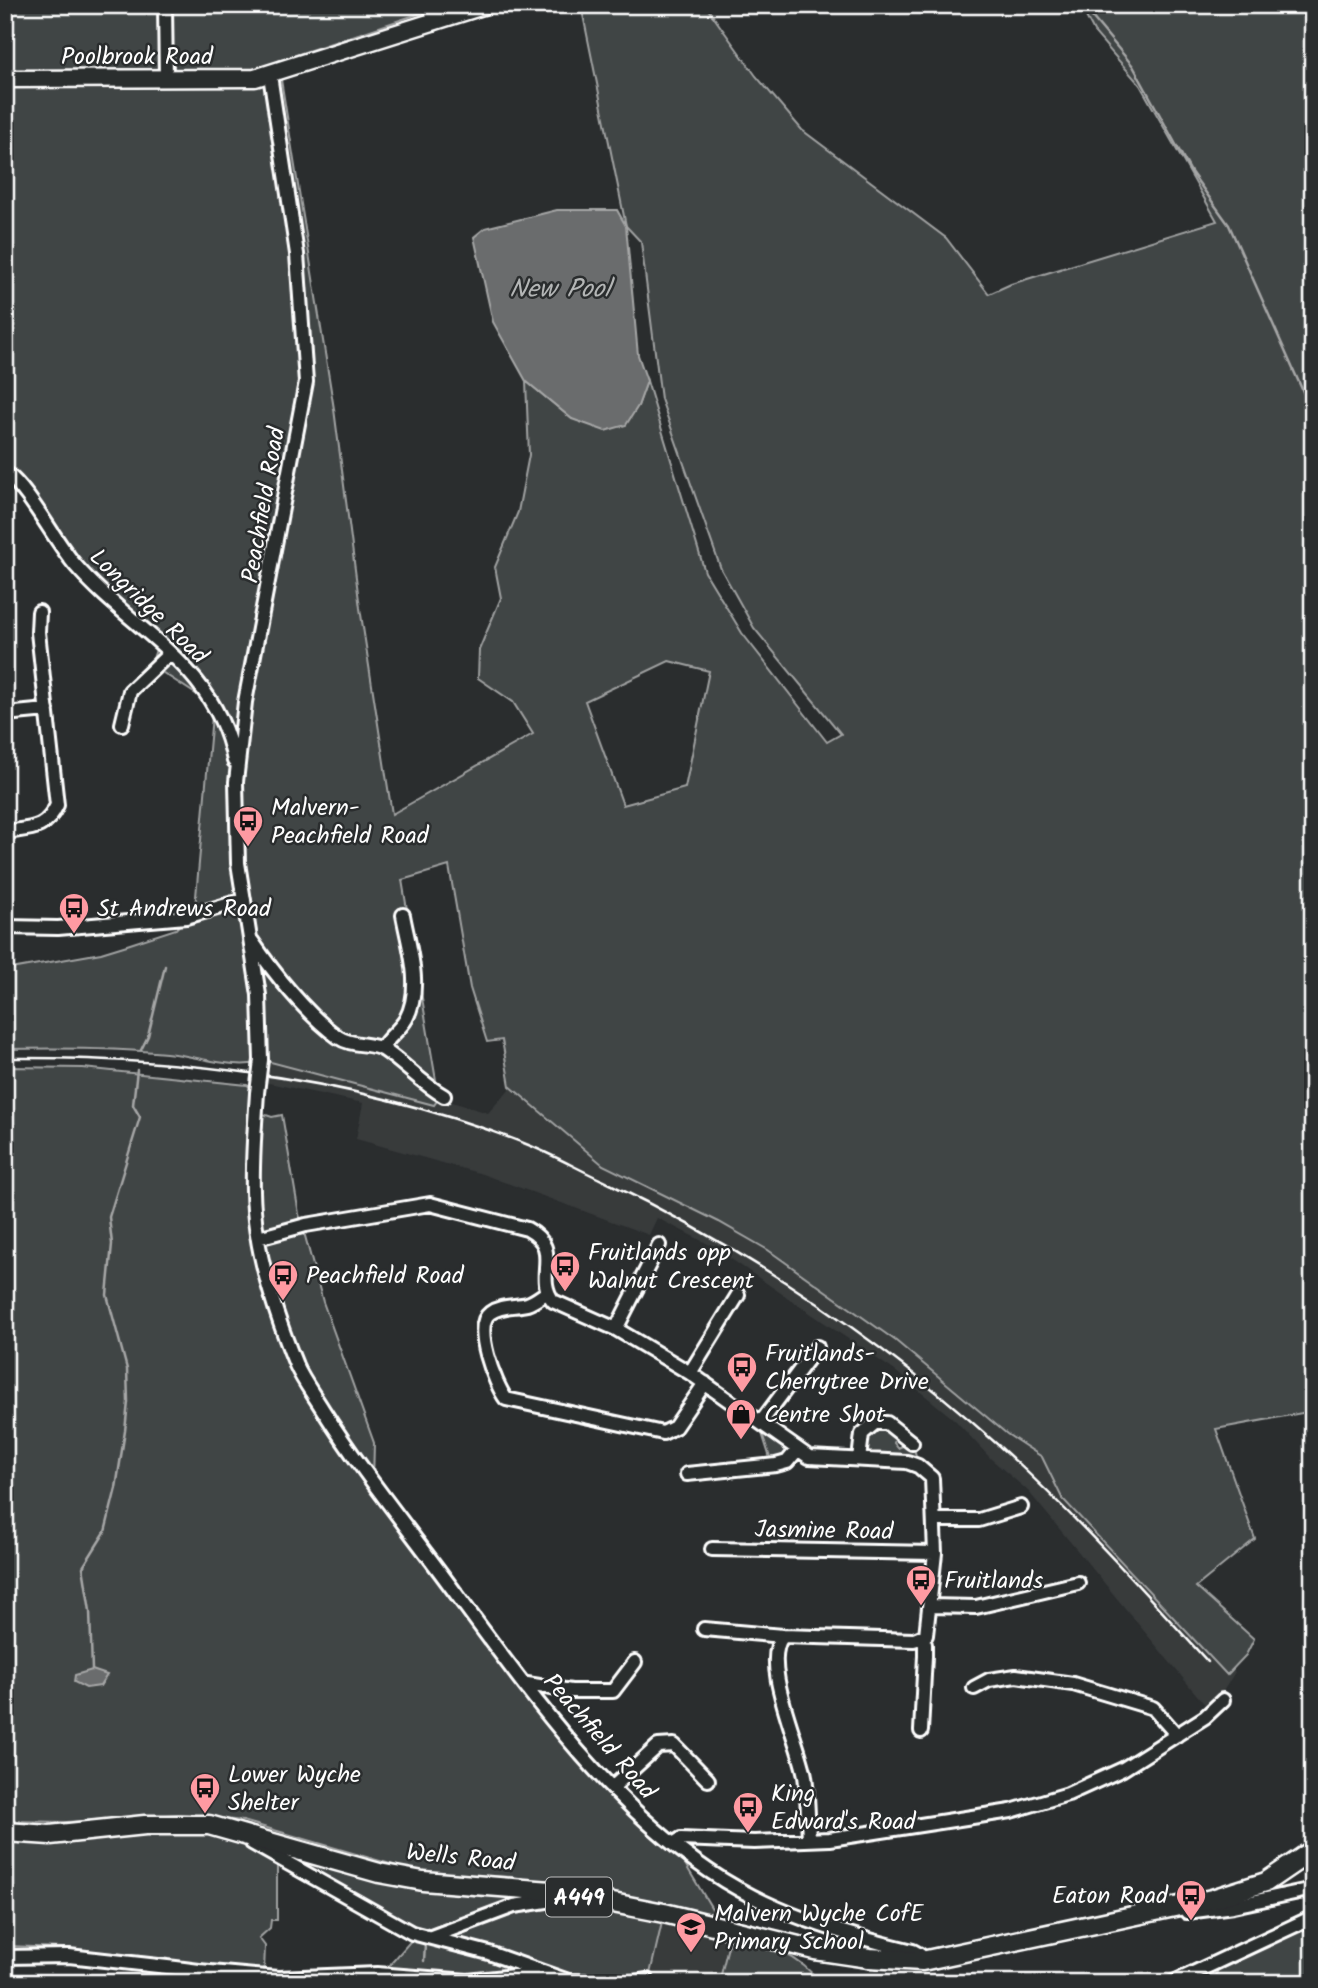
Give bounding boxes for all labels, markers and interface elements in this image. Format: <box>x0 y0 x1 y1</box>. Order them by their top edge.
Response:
street label: Poolbrook Road <box>61 38 214 77</box>
water label: New Pool <box>509 269 615 311</box>
street label: Peachfield Road <box>232 423 298 586</box>
street label: Longridge Road <box>79 540 218 675</box>
place label: Malvern- Peachfield Road <box>271 789 430 856</box>
bus stop icon: Malvern- Peachfield Road <box>231 804 265 848</box>
place label: St Andrews Road <box>97 890 272 929</box>
bus stop icon: St Andrews Road <box>57 891 91 935</box>
place label: Fruitlands opp Walnut Crescent <box>588 1234 755 1301</box>
bus stop icon: Fruitlands opp Walnut Crescent <box>548 1249 582 1293</box>
place label: Peachfield Road <box>306 1257 465 1296</box>
bus stop icon: Peachfield Road <box>266 1258 300 1302</box>
place label: Fruitlands- Cherrytree Drive <box>765 1335 929 1402</box>
bus stop icon: Fruitlands- Cherrytree Drive <box>725 1350 759 1394</box>
place label: Centre Shot <box>764 1396 886 1435</box>
shop icon: Centre Shot <box>724 1397 758 1441</box>
street label: Jasmine Road <box>754 1511 895 1552</box>
place label: Fruitlands <box>944 1562 1043 1601</box>
bus stop icon: Fruitlands <box>904 1563 938 1607</box>
street label: Peachfield Road <box>532 1665 666 1810</box>
place label: Lower Wyche Shelter <box>228 1756 361 1823</box>
bus stop icon: Lower Wyche Shelter <box>188 1771 222 1815</box>
place label: King Edward's Road <box>771 1775 917 1842</box>
bus stop icon: King Edward's Road <box>731 1790 765 1834</box>
street label: Wells Road <box>404 1833 518 1884</box>
place label: Eaton Road <box>1052 1877 1169 1916</box>
road number: A449 <box>546 1878 612 1916</box>
bus stop icon: Eaton Road <box>1174 1878 1208 1922</box>
place label: Malvern Wyche CofE Primary School <box>714 1895 925 1962</box>
school or university icon: Malvern Wyche CofE Primary School <box>674 1910 708 1954</box>

